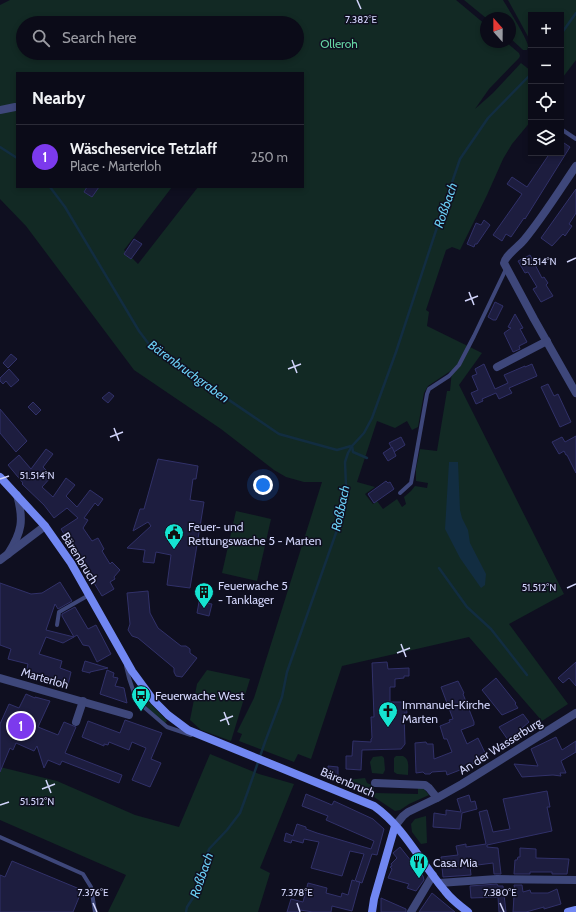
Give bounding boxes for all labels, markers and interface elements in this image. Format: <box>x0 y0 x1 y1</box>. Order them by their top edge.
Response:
north arrow <box>480 12 516 48</box>
map controls <box>528 12 564 156</box>
button: + <box>528 12 564 48</box>
text: 7.382°E <box>345 13 377 26</box>
search box <box>16 16 304 60</box>
icon: search <box>30 27 52 49</box>
text: Search here <box>62 29 137 47</box>
park label: Olleroh <box>320 36 358 51</box>
button: − <box>528 48 564 84</box>
button: locate <box>528 84 564 120</box>
text: Nearby <box>32 88 85 108</box>
button: layers <box>528 120 564 156</box>
text: Wäscheservice Tetzlaff <box>70 140 217 158</box>
text: 1 <box>43 149 47 165</box>
text: 250 m <box>251 149 288 165</box>
text: Place · Marterloh <box>70 158 161 174</box>
water label: Roßbach <box>430 180 460 230</box>
text: 51.514°N <box>521 255 557 268</box>
water label: Bärenbruchgraben <box>145 336 233 406</box>
text: 51.514°N <box>19 469 55 482</box>
your location <box>253 475 273 495</box>
water label: Roßbach <box>327 484 353 532</box>
place label: Feuer- und Rettungswache 5 - Marten <box>188 519 322 548</box>
public building icon: Feuer- und Rettungswache 5 - Marten <box>163 522 185 550</box>
street label: Bärenbruch <box>58 529 102 587</box>
place label: Feuerwache 5 - Tanklager <box>218 578 288 607</box>
building icon: Feuerwache 5 - Tanklager <box>193 581 215 609</box>
text: 51.512°N <box>522 581 556 594</box>
street label: Marterloh <box>19 664 71 692</box>
bus stop icon: Feuerwache West <box>130 684 152 712</box>
place label: Feuerwache West <box>155 688 244 703</box>
place label: Immanuel-Kirche Marten <box>402 697 490 726</box>
church icon: Immanuel-Kirche Marten <box>377 700 399 728</box>
pin: 1 <box>8 711 34 741</box>
street label: An der Wasserburg <box>456 714 545 778</box>
street label: Bärenbruch <box>318 764 378 800</box>
text: 51.512°N <box>20 795 54 808</box>
water label: Roßbach <box>186 850 216 900</box>
restaurant icon: Casa Mia <box>408 851 430 879</box>
place label: Casa Mia <box>433 855 478 870</box>
text: 7.376°E <box>78 886 109 899</box>
text: 7.378°E <box>281 886 313 899</box>
text: 7.380°E <box>483 886 517 899</box>

